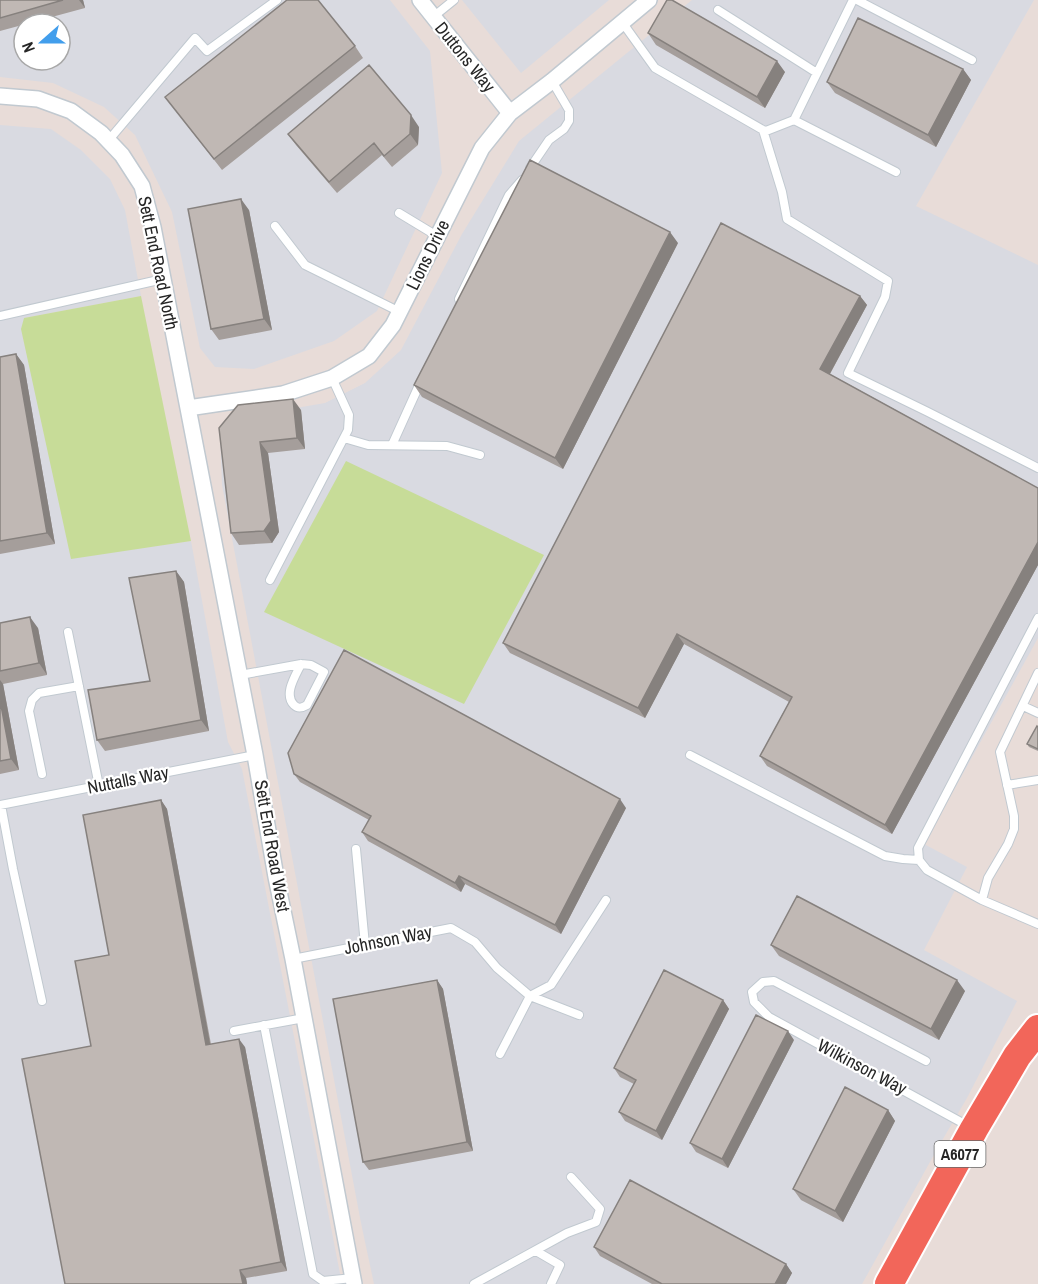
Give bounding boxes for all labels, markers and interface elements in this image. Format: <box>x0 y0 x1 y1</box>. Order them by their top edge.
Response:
north arrow <box>12 12 72 72</box>
street label: Duttons Way <box>429 16 502 98</box>
text: N <box>16 39 40 56</box>
street label: Sett End Road North <box>132 194 185 332</box>
street label: Lions Drive <box>400 215 455 294</box>
street label: Nuttalls Way <box>85 759 171 800</box>
street label: Sett End Road West <box>249 778 296 914</box>
street label: Johnson Way <box>342 919 435 960</box>
street label: Wilkinson Way <box>813 1033 912 1101</box>
road number: A6077 <box>934 1141 986 1167</box>

